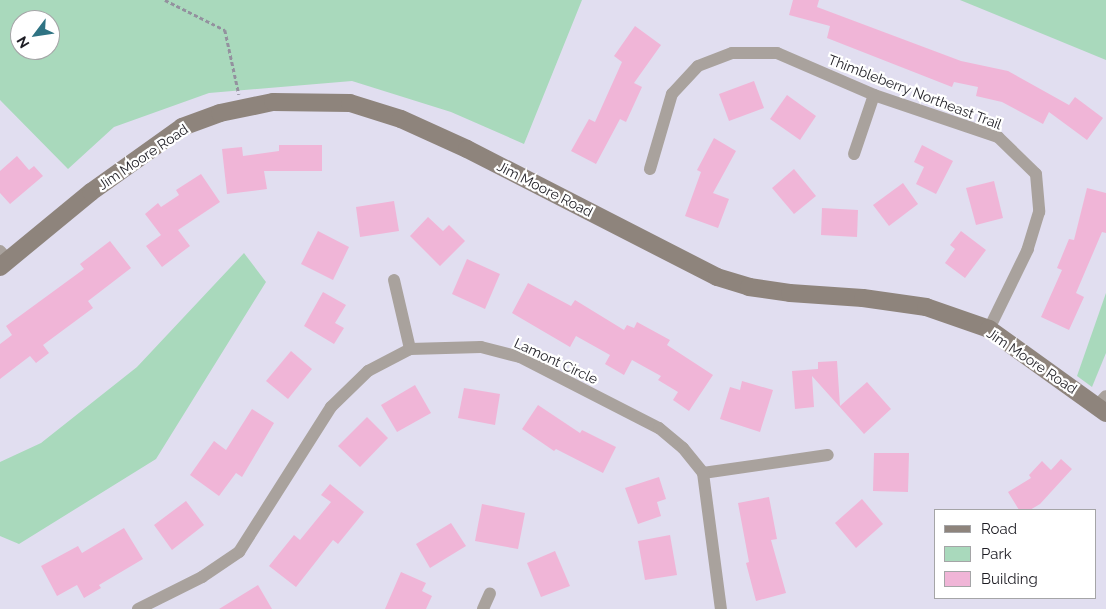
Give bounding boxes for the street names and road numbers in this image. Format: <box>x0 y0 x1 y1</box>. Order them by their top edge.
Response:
street label: Thimbleberry Northeast Trail <box>825 51 1005 133</box>
street label: Jim Moore Road <box>95 121 191 193</box>
street label: Jim Moore Road <box>494 158 596 220</box>
street label: Jim Moore Road <box>984 325 1080 397</box>
street label: Lamont Circle <box>511 334 601 388</box>

